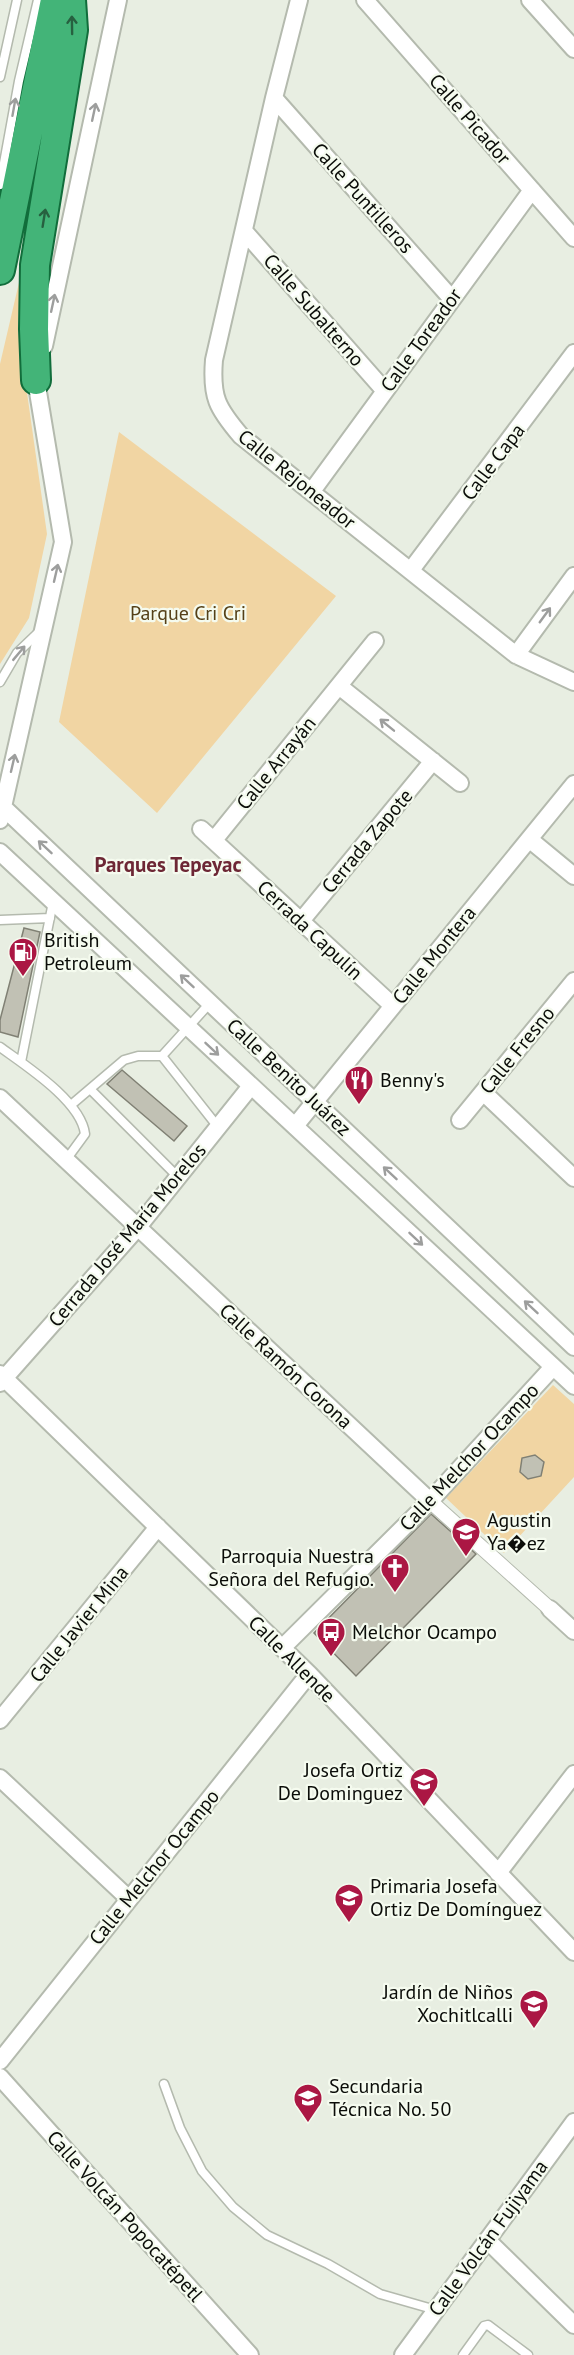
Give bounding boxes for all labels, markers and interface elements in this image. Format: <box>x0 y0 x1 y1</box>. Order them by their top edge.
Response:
one-way arrow <box>66 15 78 35</box>
street label: Calle Picador <box>423 68 517 170</box>
one-way arrow <box>9 98 20 118</box>
one-way arrow <box>89 103 100 122</box>
street label: Calle Puntilleros <box>306 137 420 259</box>
one-way arrow <box>38 208 49 228</box>
street label: Calle Subalterno <box>258 248 370 372</box>
street label: Calle Toreador <box>375 283 467 397</box>
one-way arrow <box>48 293 59 313</box>
street label: Calle Capa <box>456 418 530 506</box>
street label: Calle Rejoneador <box>233 423 362 535</box>
one-way arrow <box>51 564 62 583</box>
park label: Parque Cri Cri <box>130 600 246 626</box>
one-way arrow <box>539 608 551 624</box>
one-way arrow <box>12 646 26 661</box>
street label: Calle Arrayán <box>230 711 322 815</box>
one-way arrow <box>380 718 396 731</box>
one-way arrow <box>8 754 19 773</box>
street label: Cerrada Zapote <box>316 783 418 899</box>
one-way arrow <box>38 840 53 855</box>
district label: Parques Tepeyac <box>95 851 242 878</box>
street label: Cerrada Capulín <box>252 874 368 986</box>
street label: Calle Montera <box>386 901 482 1009</box>
place label: British Petroleum <box>44 927 132 976</box>
fuel station icon: British Petroleum <box>7 936 39 978</box>
one-way arrow <box>180 974 195 988</box>
street label: Calle Fresno <box>474 1001 560 1099</box>
street label: Calle Benito Juárez <box>221 1013 357 1141</box>
one-way arrow <box>204 1042 219 1056</box>
restaurant icon: Benny's <box>343 1064 375 1106</box>
place label: Benny's <box>380 1067 445 1093</box>
street label: Cerrada José María Morelos <box>42 1138 212 1332</box>
one-way arrow <box>382 1166 397 1180</box>
one-way arrow <box>408 1232 423 1246</box>
street label: Calle Ramón Corona <box>214 1298 358 1434</box>
one-way arrow <box>524 1300 539 1314</box>
street label: Calle Melchor Ocampo <box>394 1377 544 1537</box>
place label: Agustin Ya�ez <box>487 1507 551 1556</box>
school or university icon: Agustin Ya�ez <box>450 1516 482 1558</box>
place label: Parroquia Nuestra Señora del Refugio. <box>208 1543 374 1592</box>
church icon: Parroquia Nuestra Señora del Refugio. <box>379 1552 411 1594</box>
street label: Calle Javier Mina <box>24 1560 134 1688</box>
street label: Calle Allende <box>243 1610 341 1708</box>
bus stop icon: Melchor Ocampo <box>315 1616 347 1658</box>
place label: Melchor Ocampo <box>352 1619 497 1645</box>
place label: Josefa Ortiz De Dominguez <box>278 1757 403 1806</box>
school or university icon: Josefa Ortiz De Dominguez <box>408 1766 440 1808</box>
street label: Calle Melchor Ocampo <box>83 1784 225 1950</box>
place label: Primaria Josefa Ortiz De Domínguez <box>370 1873 542 1922</box>
school or university icon: Primaria Josefa Ortiz De Domínguez <box>333 1882 365 1924</box>
place label: Jardín de Niños Xochitlcalli <box>382 1979 513 2028</box>
school or university icon: Jardín de Niños Xochitlcalli <box>518 1988 550 2030</box>
place label: Secundaria Técnica No. 50 <box>329 2073 451 2122</box>
school or university icon: Secundaria Técnica No. 50 <box>292 2082 324 2124</box>
street label: Calle Volcán Popocatépetl <box>41 2125 209 2307</box>
street label: Calle Volcán Fujiyama <box>423 2155 553 2321</box>

